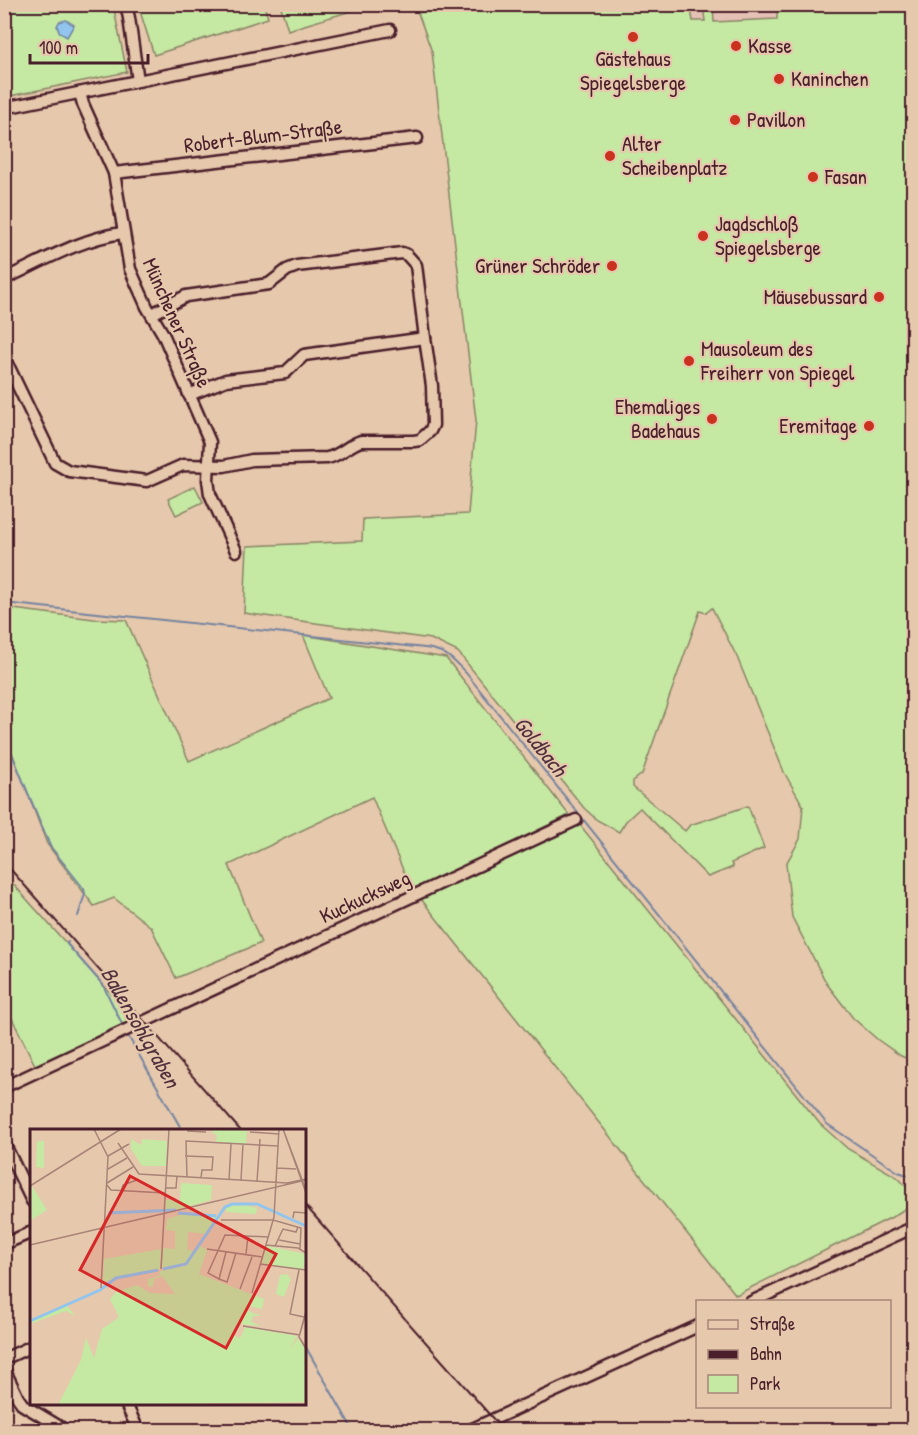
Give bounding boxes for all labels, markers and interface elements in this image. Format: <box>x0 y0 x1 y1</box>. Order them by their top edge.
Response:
scale bar <box>30 27 148 65</box>
marker: Gästehaus Spiegelsberge <box>626 30 640 44</box>
place label: Kasse <box>748 31 792 60</box>
text: 100 m <box>39 35 78 60</box>
marker: Kasse <box>729 39 743 53</box>
place label: Gästehaus Spiegelsberge <box>580 44 686 97</box>
place label: Kaninchen <box>791 64 869 93</box>
marker: Kaninchen <box>772 72 786 86</box>
place label: Pavillon <box>747 105 805 134</box>
street label: Robert-Blum-Straße <box>182 111 344 160</box>
marker: Pavillon <box>728 113 742 127</box>
place label: Alter Scheibenplatz <box>622 129 727 182</box>
marker: Alter Scheibenplatz <box>603 149 617 163</box>
place label: Fasan <box>824 162 867 191</box>
marker: Fasan <box>806 170 820 184</box>
place label: Jagdschloß Spiegelsberge <box>715 209 821 262</box>
marker: Jagdschloß Spiegelsberge <box>696 229 710 243</box>
place label: Grüner Schröder <box>475 251 600 280</box>
street label: Münchener Straße <box>136 253 219 392</box>
marker: Grüner Schröder <box>605 259 619 273</box>
place label: Mäusebussard <box>764 282 867 311</box>
marker: Mäusebussard <box>872 290 886 304</box>
place label: Mausoleum des Freiherr von Spiegel <box>700 334 855 387</box>
marker: Mausoleum des Freiherr von Spiegel <box>682 354 696 368</box>
place label: Ehemaliges Badehaus <box>615 392 700 445</box>
place label: Eremitage <box>779 411 857 440</box>
marker: Ehemaliges Badehaus <box>705 412 719 426</box>
marker: Eremitage <box>862 419 876 433</box>
water label: Goldbach <box>508 710 576 784</box>
street label: Kuckucksweg <box>315 863 415 930</box>
water label: Ballensohlgraben <box>94 961 189 1095</box>
inset map <box>30 1129 306 1405</box>
legend <box>696 1300 891 1408</box>
text: Straße <box>750 1311 795 1336</box>
text: Bahn <box>750 1341 782 1366</box>
text: Park <box>750 1371 781 1396</box>

